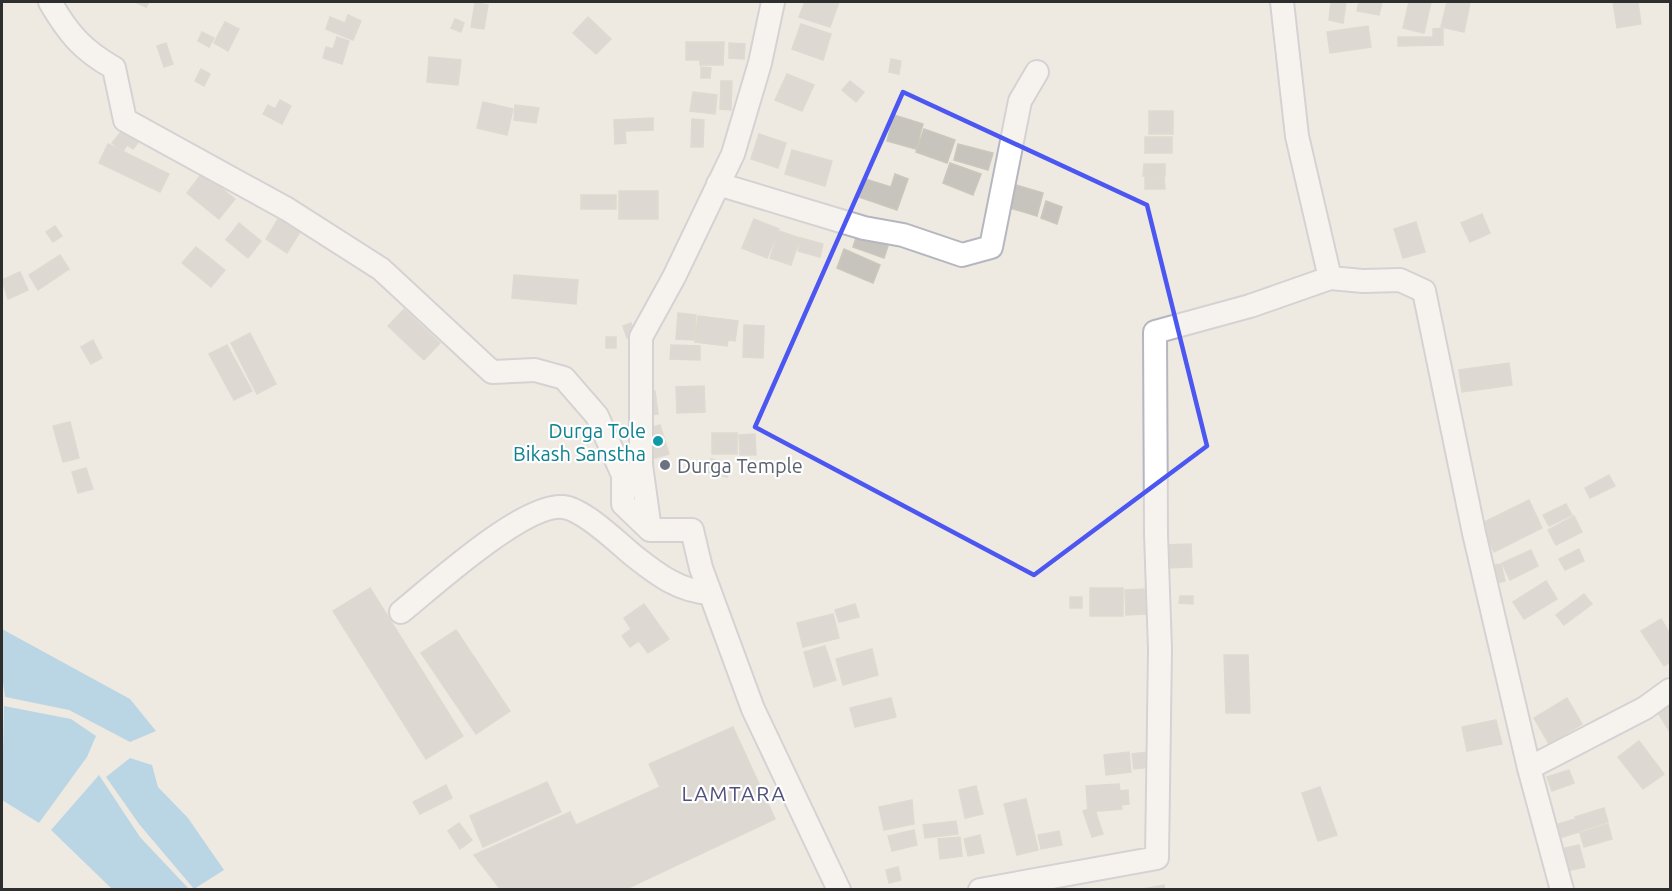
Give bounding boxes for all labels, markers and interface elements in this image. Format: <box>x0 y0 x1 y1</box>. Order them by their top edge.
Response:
place label: Durga Tole Bikash Sanstha <box>513 419 646 465</box>
marker: Durga Tole Bikash Sanstha <box>651 434 665 448</box>
place label: Durga Temple <box>677 454 803 477</box>
marker: Durga Temple <box>658 458 672 472</box>
district label: LAMTARA <box>681 781 787 805</box>

